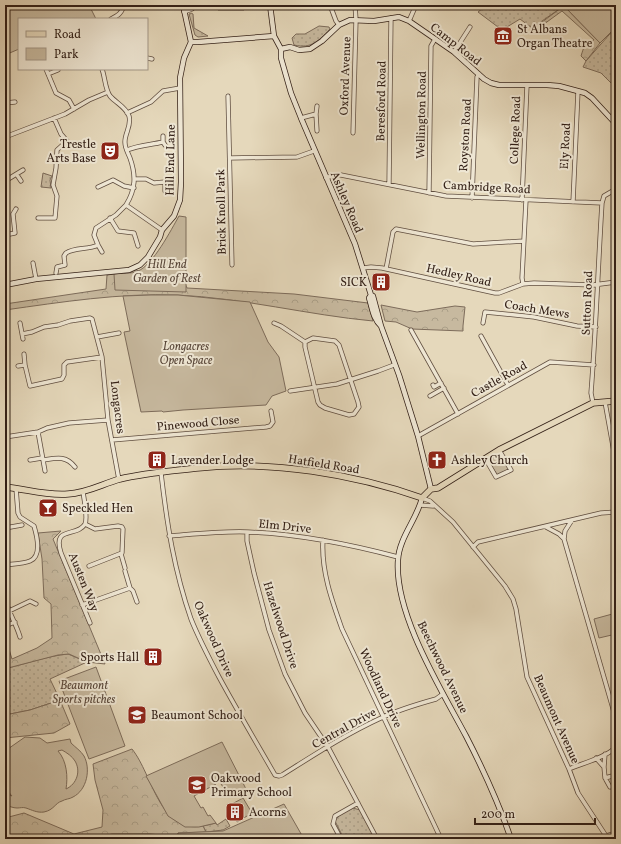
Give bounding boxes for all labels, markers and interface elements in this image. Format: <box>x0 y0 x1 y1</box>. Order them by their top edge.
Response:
legend <box>18 18 148 70</box>
street label: Camp Road <box>426 20 484 70</box>
place label: St Albans Organ Theatre <box>517 22 593 52</box>
museum icon: St Albans Organ Theatre <box>492 25 514 47</box>
text: Road <box>54 27 81 43</box>
street label: Oxford Avenue <box>337 36 355 116</box>
text: Park <box>54 47 79 63</box>
street label: Beresford Road <box>373 60 391 142</box>
street label: Wellington Road <box>413 71 431 159</box>
street label: College Road <box>507 95 525 164</box>
street label: Royston Road <box>456 98 476 172</box>
street label: Ely Road <box>557 122 575 170</box>
street label: Hill End Lane <box>162 124 180 196</box>
place label: Trestle Arts Base <box>46 137 96 167</box>
theatre icon: Trestle Arts Base <box>99 140 121 162</box>
street label: Brick Knoll Park <box>213 169 231 255</box>
street label: Ashley Road <box>326 169 366 236</box>
street label: Cambridge Road <box>443 178 531 198</box>
park label: Hill End Garden of Rest <box>133 257 202 287</box>
street label: Hedley Road <box>425 261 493 291</box>
street label: Sutton Road <box>579 270 597 336</box>
building icon: SICK <box>370 271 392 293</box>
place label: SICK <box>340 275 367 291</box>
street label: Coach Mews <box>503 297 571 323</box>
park label: Longacres Open Space <box>160 339 213 369</box>
street label: Castle Road <box>469 358 531 402</box>
street label: Longacres <box>106 380 128 435</box>
street label: Pinewood Close <box>156 412 240 436</box>
building icon: Lavender Lodge <box>146 449 168 471</box>
church icon: Ashley Church <box>426 449 448 471</box>
street label: Hatfield Road <box>287 451 361 479</box>
place label: Lavender Lodge <box>171 453 254 469</box>
place label: Ashley Church <box>451 453 528 469</box>
bar icon: Speckled Hen <box>37 497 59 519</box>
place label: Speckled Hen <box>62 501 133 517</box>
street label: Elm Drive <box>258 516 312 538</box>
street label: Austen Way <box>64 550 102 615</box>
street label: Hazelwood Drive <box>258 580 302 671</box>
street label: Oakwood Drive <box>189 599 237 680</box>
street label: Beechwood Avenue <box>413 619 472 717</box>
building icon: Sports Hall <box>142 646 164 668</box>
street label: Woodland Drive <box>355 646 406 731</box>
place label: Sports Hall <box>80 650 139 666</box>
street label: Beaumont Avenue <box>529 672 583 767</box>
park label: Beaumont Sports pitches <box>53 678 116 708</box>
school or university icon: Beaumont School <box>126 704 148 726</box>
street label: Central Drive <box>309 704 380 753</box>
place label: Beaumont School <box>151 708 243 724</box>
place label: Oakwood Primary School <box>211 771 292 801</box>
school or university icon: Oakwood Primary School <box>186 774 208 796</box>
scale bar <box>475 800 595 826</box>
building icon: Acorns <box>224 801 246 823</box>
place label: Acorns <box>249 805 286 821</box>
text: 200 m <box>481 807 515 823</box>

